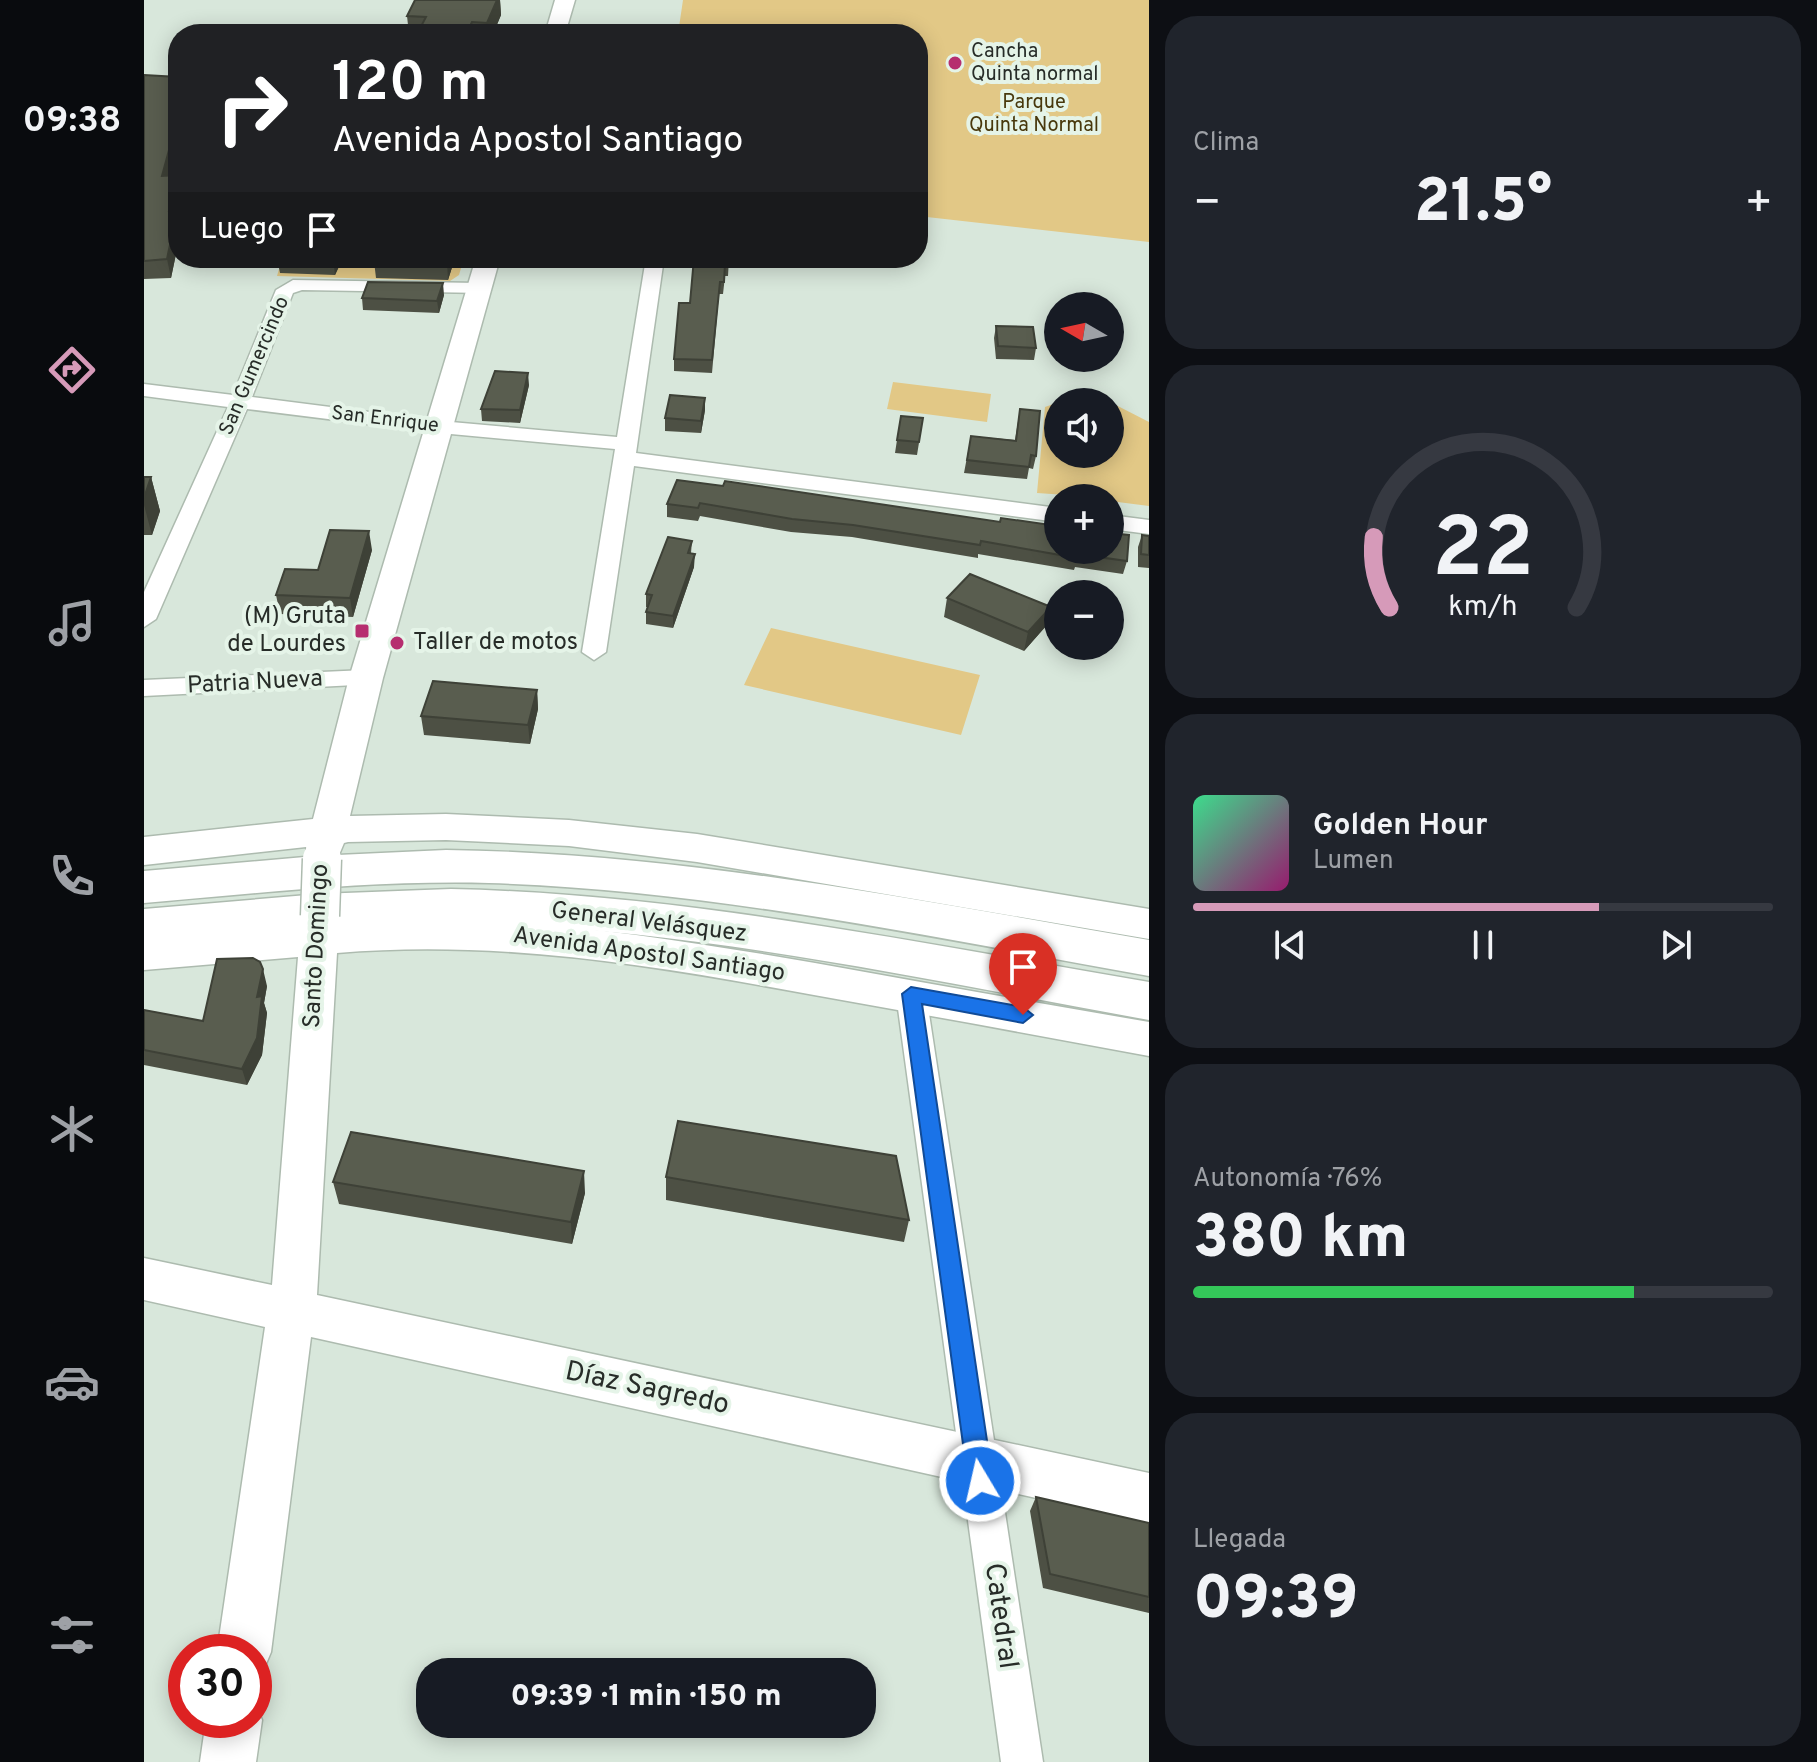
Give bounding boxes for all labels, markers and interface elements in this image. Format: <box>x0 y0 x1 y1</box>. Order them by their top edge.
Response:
place label: Cancha Quinta normal <box>971 39 1099 88</box>
text: 120 m <box>332 50 489 120</box>
marker: Cancha Quinta normal <box>946 54 964 72</box>
icon: right <box>200 56 304 160</box>
park label: Parque Quinta Normal <box>969 90 1099 139</box>
text: 09:38 <box>23 99 121 145</box>
text: Avenida Apostol Santiago <box>332 119 743 165</box>
text: Clima <box>1193 127 1259 160</box>
text: 21.5° <box>1414 167 1552 243</box>
text: − <box>1193 177 1221 233</box>
text: + <box>1745 177 1773 233</box>
icon: arrive <box>300 208 344 252</box>
text: Luego <box>200 212 284 249</box>
north arrow <box>1044 292 1124 372</box>
map controls <box>1044 292 1124 660</box>
street label: San Gumercindo <box>214 293 296 439</box>
icon: directions <box>44 342 100 398</box>
button: sound <box>1044 388 1124 468</box>
street label: San Enrique <box>330 401 440 439</box>
button: + <box>1044 484 1124 564</box>
text: 22 <box>1432 500 1534 605</box>
button: − <box>1044 580 1124 660</box>
text: km/h <box>1448 590 1518 626</box>
icon: music <box>44 595 100 651</box>
place label: (M) Gruta de Lourdes <box>227 602 346 660</box>
marker: (M) Gruta de Lourdes <box>353 622 371 640</box>
place label: Taller de motos <box>413 628 578 658</box>
marker: Taller de motos <box>388 634 406 652</box>
street label: Patria Nueva <box>186 664 324 702</box>
text: Golden Hour <box>1313 808 1487 845</box>
text: Lumen <box>1313 845 1394 878</box>
icon: phone <box>44 848 100 904</box>
street label: Santo Domingo <box>298 863 336 1029</box>
street label: General Velásquez <box>549 896 749 950</box>
street label: Avenida Apostol Santiago <box>511 921 787 989</box>
icon: previous <box>1268 923 1312 967</box>
icon: pause <box>1461 923 1505 967</box>
icon: next <box>1654 923 1698 967</box>
pin <box>989 933 1057 1015</box>
icon: arrive <box>1001 945 1045 989</box>
icon: climate <box>44 1101 100 1157</box>
text: Autonomía · 76% <box>1193 1163 1382 1196</box>
text: 380 km <box>1193 1203 1408 1279</box>
icon: car <box>44 1354 100 1410</box>
street label: Díaz Sagredo <box>562 1354 732 1424</box>
position arrow <box>938 1439 1022 1523</box>
text: Llegada <box>1193 1524 1286 1557</box>
street label: Catedral <box>975 1561 1025 1671</box>
text: 09:39 <box>1193 1564 1358 1640</box>
icon: filters <box>44 1607 100 1663</box>
speed limit sign: 30 <box>168 1634 272 1738</box>
text: 09:39 · 1 min · 150 m <box>510 1679 782 1716</box>

